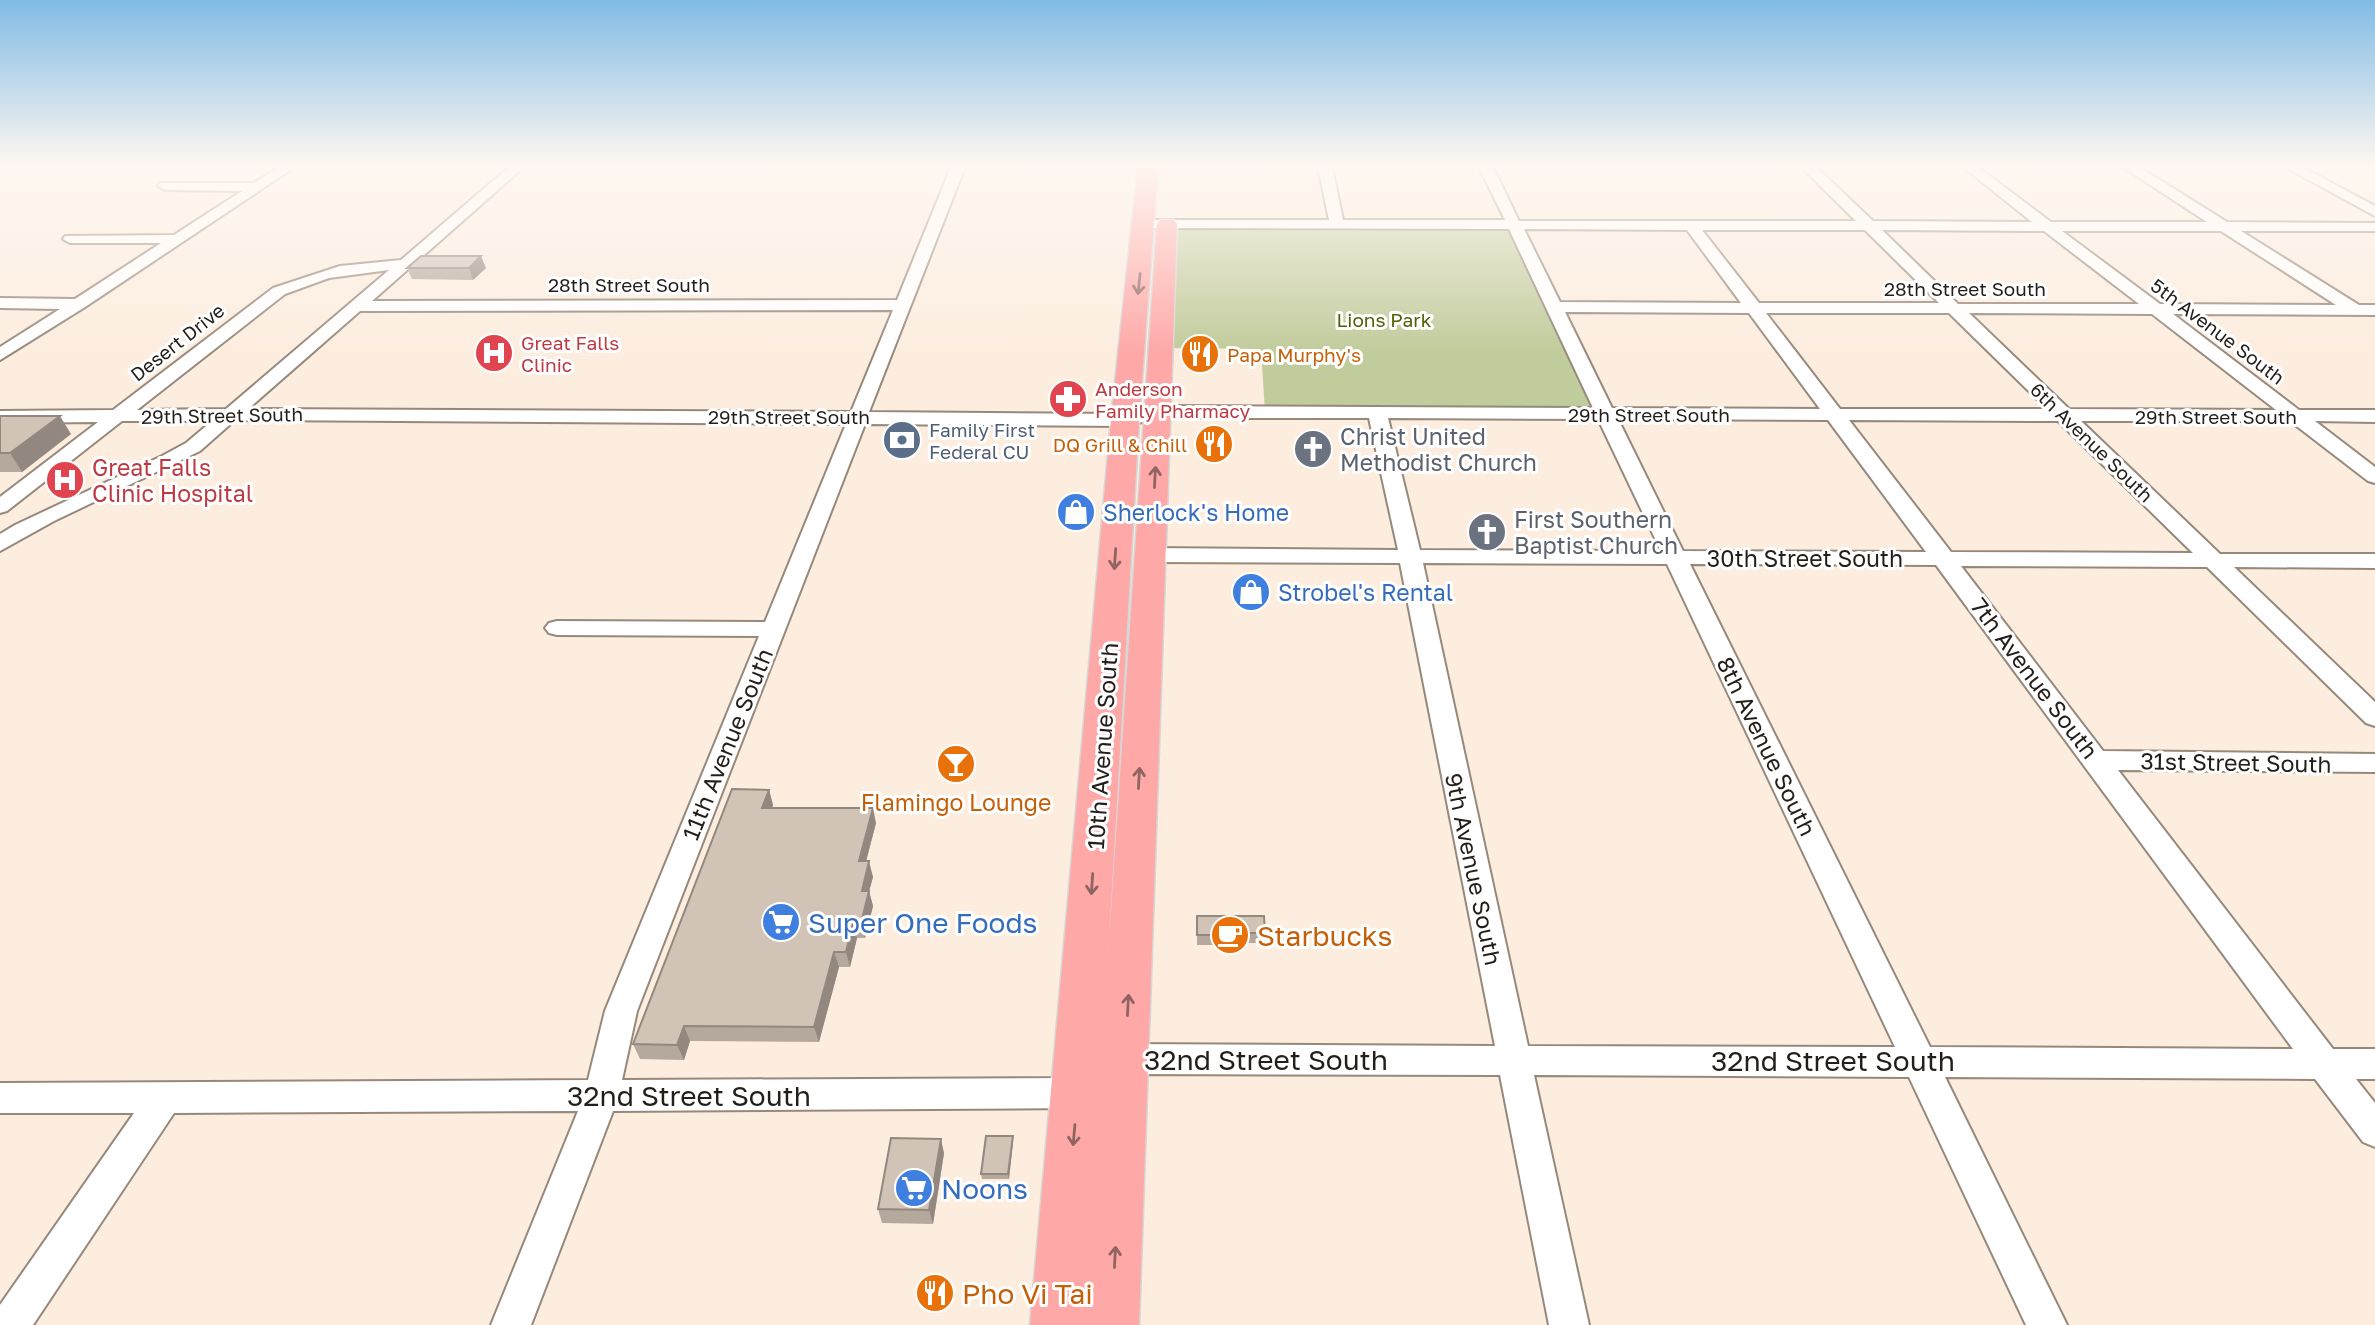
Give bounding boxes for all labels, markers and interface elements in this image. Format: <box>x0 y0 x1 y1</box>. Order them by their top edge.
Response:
one-way arrow <box>1132 272 1145 295</box>
street label: 28th Street South <box>548 273 710 296</box>
street label: 5th Avenue South <box>2147 273 2289 389</box>
street label: 28th Street South <box>1884 277 2046 300</box>
street label: Desert Drive <box>126 298 228 386</box>
park label: Lions Park <box>1337 308 1432 331</box>
place label: Great Falls Clinic <box>521 331 619 376</box>
hospital icon: Great Falls Clinic <box>473 332 515 374</box>
restaurant icon: Papa Murphy's <box>1179 333 1221 375</box>
place label: Papa Murphy's <box>1227 343 1361 366</box>
place label: Anderson Family Pharmacy <box>1095 377 1250 422</box>
pharmacy icon: Anderson Family Pharmacy <box>1047 378 1089 420</box>
street label: 6th Avenue South <box>2026 378 2158 506</box>
street label: 29th Street South <box>141 402 303 428</box>
street label: 29th Street South <box>1568 403 1730 426</box>
street label: 29th Street South <box>708 405 870 428</box>
street label: 29th Street South <box>2135 405 2297 428</box>
place label: Family First Federal CU <box>929 418 1035 463</box>
bank icon: Family First Federal CU <box>881 419 923 461</box>
place label: Christ United Methodist Church <box>1340 422 1537 476</box>
restaurant icon: DQ Grill & Chill <box>1193 423 1235 465</box>
church icon: Christ United Methodist Church <box>1292 428 1334 470</box>
place label: DQ Grill & Chill <box>1053 433 1187 456</box>
place label: Great Falls Clinic Hospital <box>92 453 253 507</box>
hospital icon: Great Falls Clinic Hospital <box>44 459 86 501</box>
one-way arrow <box>1149 467 1162 489</box>
shop icon: Sherlock's Home <box>1055 491 1097 533</box>
place label: Sherlock's Home <box>1103 498 1289 526</box>
place label: First Southern Baptist Church <box>1514 505 1678 559</box>
church icon: First Southern Baptist Church <box>1466 511 1508 553</box>
street label: 30th Street South <box>1707 544 1903 572</box>
one-way arrow <box>1108 547 1121 570</box>
shop icon: Strobel's Rental <box>1230 571 1272 613</box>
place label: Strobel's Rental <box>1278 578 1453 606</box>
street label: 7th Avenue South <box>1965 592 2105 764</box>
street label: 10th Avenue South <box>1081 642 1123 850</box>
street label: 11th Avenue South <box>676 644 778 844</box>
street label: 8th Avenue South <box>1711 652 1823 840</box>
bar icon: Flamingo Lounge <box>935 743 977 785</box>
street label: 31st Street South <box>2140 746 2332 778</box>
one-way arrow <box>1133 767 1146 790</box>
street label: 9th Avenue South <box>1440 770 1508 968</box>
place label: Flamingo Lounge <box>861 788 1051 816</box>
one-way arrow <box>1085 872 1098 895</box>
supermarket icon: Super One Foods <box>760 901 802 943</box>
place label: Super One Foods <box>808 906 1037 939</box>
cafe icon: Starbucks <box>1209 914 1251 956</box>
place label: Starbucks <box>1257 919 1392 952</box>
one-way arrow <box>1122 994 1135 1017</box>
street label: 32nd Street South <box>1144 1043 1388 1076</box>
street label: 32nd Street South <box>1711 1044 1955 1077</box>
street label: 32nd Street South <box>567 1079 811 1112</box>
one-way arrow <box>1067 1123 1080 1146</box>
supermarket icon: Noons <box>893 1167 935 1209</box>
place label: Noons <box>941 1172 1028 1205</box>
one-way arrow <box>1108 1246 1121 1269</box>
restaurant icon: Pho Vi Tai <box>914 1272 956 1314</box>
place label: Pho Vi Tai <box>962 1277 1093 1310</box>

